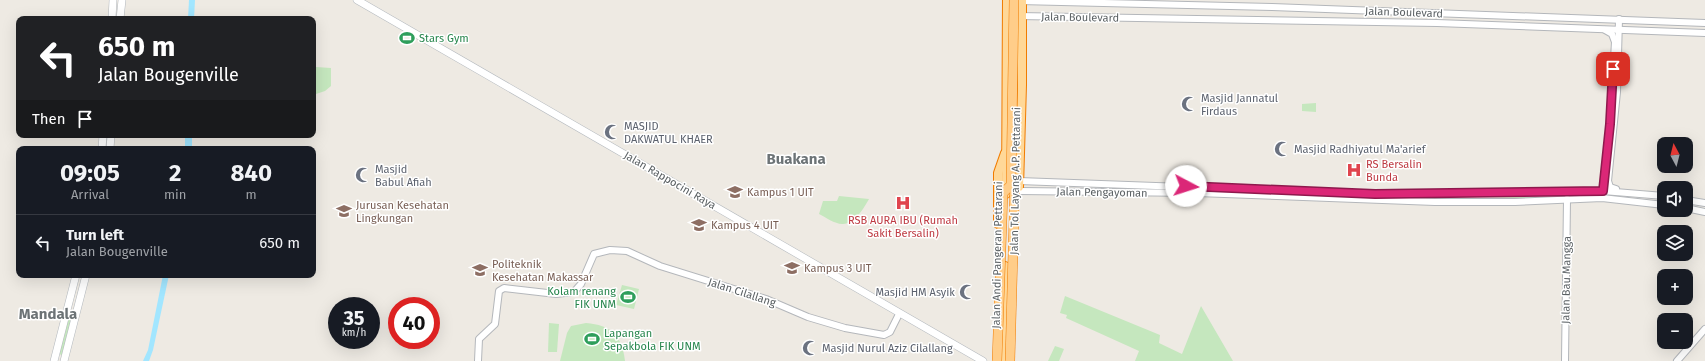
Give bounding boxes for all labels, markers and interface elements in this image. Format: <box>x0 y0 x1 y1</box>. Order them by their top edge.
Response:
street label: Jalan Boulevard <box>1365 5 1443 20</box>
street label: Jalan Boulevard <box>1041 10 1119 25</box>
sports icon: Stars Gym <box>398 29 416 47</box>
text: 650 m <box>98 30 175 63</box>
icon: left <box>32 32 84 84</box>
place label: Stars Gym <box>419 32 469 45</box>
pin <box>1596 52 1630 86</box>
icon: arrive <box>1602 58 1624 80</box>
text: Jalan Bougenville <box>98 64 239 86</box>
place label: Masjid Jannatul Firdaus <box>1201 92 1278 118</box>
mosque icon: Masjid Jannatul Firdaus <box>1180 95 1198 113</box>
street label: Jalan Tol Layang A.P. Pettarani <box>1008 107 1023 255</box>
icon: arrive <box>74 108 96 130</box>
text: Then <box>32 110 66 128</box>
place label: MASJID DAKWATUL KHAER <box>624 120 713 146</box>
mosque icon: MASJID DAKWATUL KHAER <box>603 123 621 141</box>
north arrow <box>1657 137 1693 173</box>
map controls <box>1657 137 1693 349</box>
mosque icon: Masjid Radhiyatul Ma'arief <box>1273 140 1291 158</box>
place label: Masjid Radhiyatul Ma'arief <box>1294 143 1427 156</box>
street label: Jalan Rappocini Raya <box>621 149 718 212</box>
district label: Buakana <box>766 150 826 168</box>
place label: RS Bersalin Bunda <box>1366 158 1422 184</box>
text: 09:05 <box>60 159 120 187</box>
text: 2 <box>169 159 181 187</box>
text: 840 <box>230 159 272 187</box>
hospital icon: RS Bersalin Bunda <box>1345 161 1363 179</box>
place label: Masjid Babul Afiah <box>375 163 432 189</box>
position arrow <box>1165 165 1207 207</box>
mosque icon: Masjid Babul Afiah <box>354 166 372 184</box>
street label: Jalan Andi Pangeran Pettarani <box>990 181 1005 329</box>
button: sound <box>1657 181 1693 217</box>
school or university icon: Kampus 1 UIT <box>726 183 744 201</box>
street label: Jalan Pengayoman <box>1056 185 1148 200</box>
place label: Kampus 1 UIT <box>747 186 814 199</box>
text: Arrival <box>71 187 109 202</box>
text: min <box>164 187 186 202</box>
text: m <box>246 187 257 202</box>
hospital icon: RSB AURA IBU (Rumah Sakit Bersalin) <box>894 194 912 212</box>
place label: Jurusan Kesehatan Lingkungan <box>356 199 449 225</box>
school or university icon: Jurusan Kesehatan Lingkungan <box>335 202 353 220</box>
place label: RSB AURA IBU (Rumah Sakit Bersalin) <box>848 214 958 240</box>
school or university icon: Kampus 4 UIT <box>690 216 708 234</box>
place label: Kampus 4 UIT <box>711 219 779 232</box>
button: layers <box>1657 225 1693 261</box>
text: Turn left <box>66 226 124 244</box>
icon: left <box>32 232 54 254</box>
text: 650 m <box>259 234 300 252</box>
street label: Jalan Bau Mangga <box>1559 236 1574 324</box>
text: Jalan Bougenville <box>66 244 168 259</box>
place label: Politeknik Kesehatan Makassar <box>492 258 594 284</box>
school or university icon: Kampus 3 UIT <box>783 259 801 277</box>
school or university icon: Politeknik Kesehatan Makassar <box>471 261 489 279</box>
place label: Kampus 3 UIT <box>804 262 872 275</box>
button: + <box>1657 269 1693 305</box>
street label: Jalan Cilallang <box>706 275 778 310</box>
mosque icon: Masjid HM Asyik <box>958 283 976 301</box>
place label: Kolam renang FIK UNM <box>547 285 616 311</box>
place label: Masjid HM Asyik <box>875 286 955 299</box>
sports icon: Kolam renang FIK UNM <box>619 288 637 306</box>
speed limit sign: 40 <box>388 297 440 349</box>
district label: Mandala <box>19 305 77 323</box>
text: 35 <box>343 306 365 330</box>
button: − <box>1657 313 1693 349</box>
text: km/h <box>342 327 366 339</box>
place label: Lapangan Sepakbola FIK UNM <box>604 327 700 353</box>
sports icon: Lapangan Sepakbola FIK UNM <box>583 330 601 348</box>
mosque icon: Masjid Nurul Aziz Cilallang <box>801 339 819 357</box>
place label: Masjid Nurul Aziz Cilallang <box>822 342 953 355</box>

